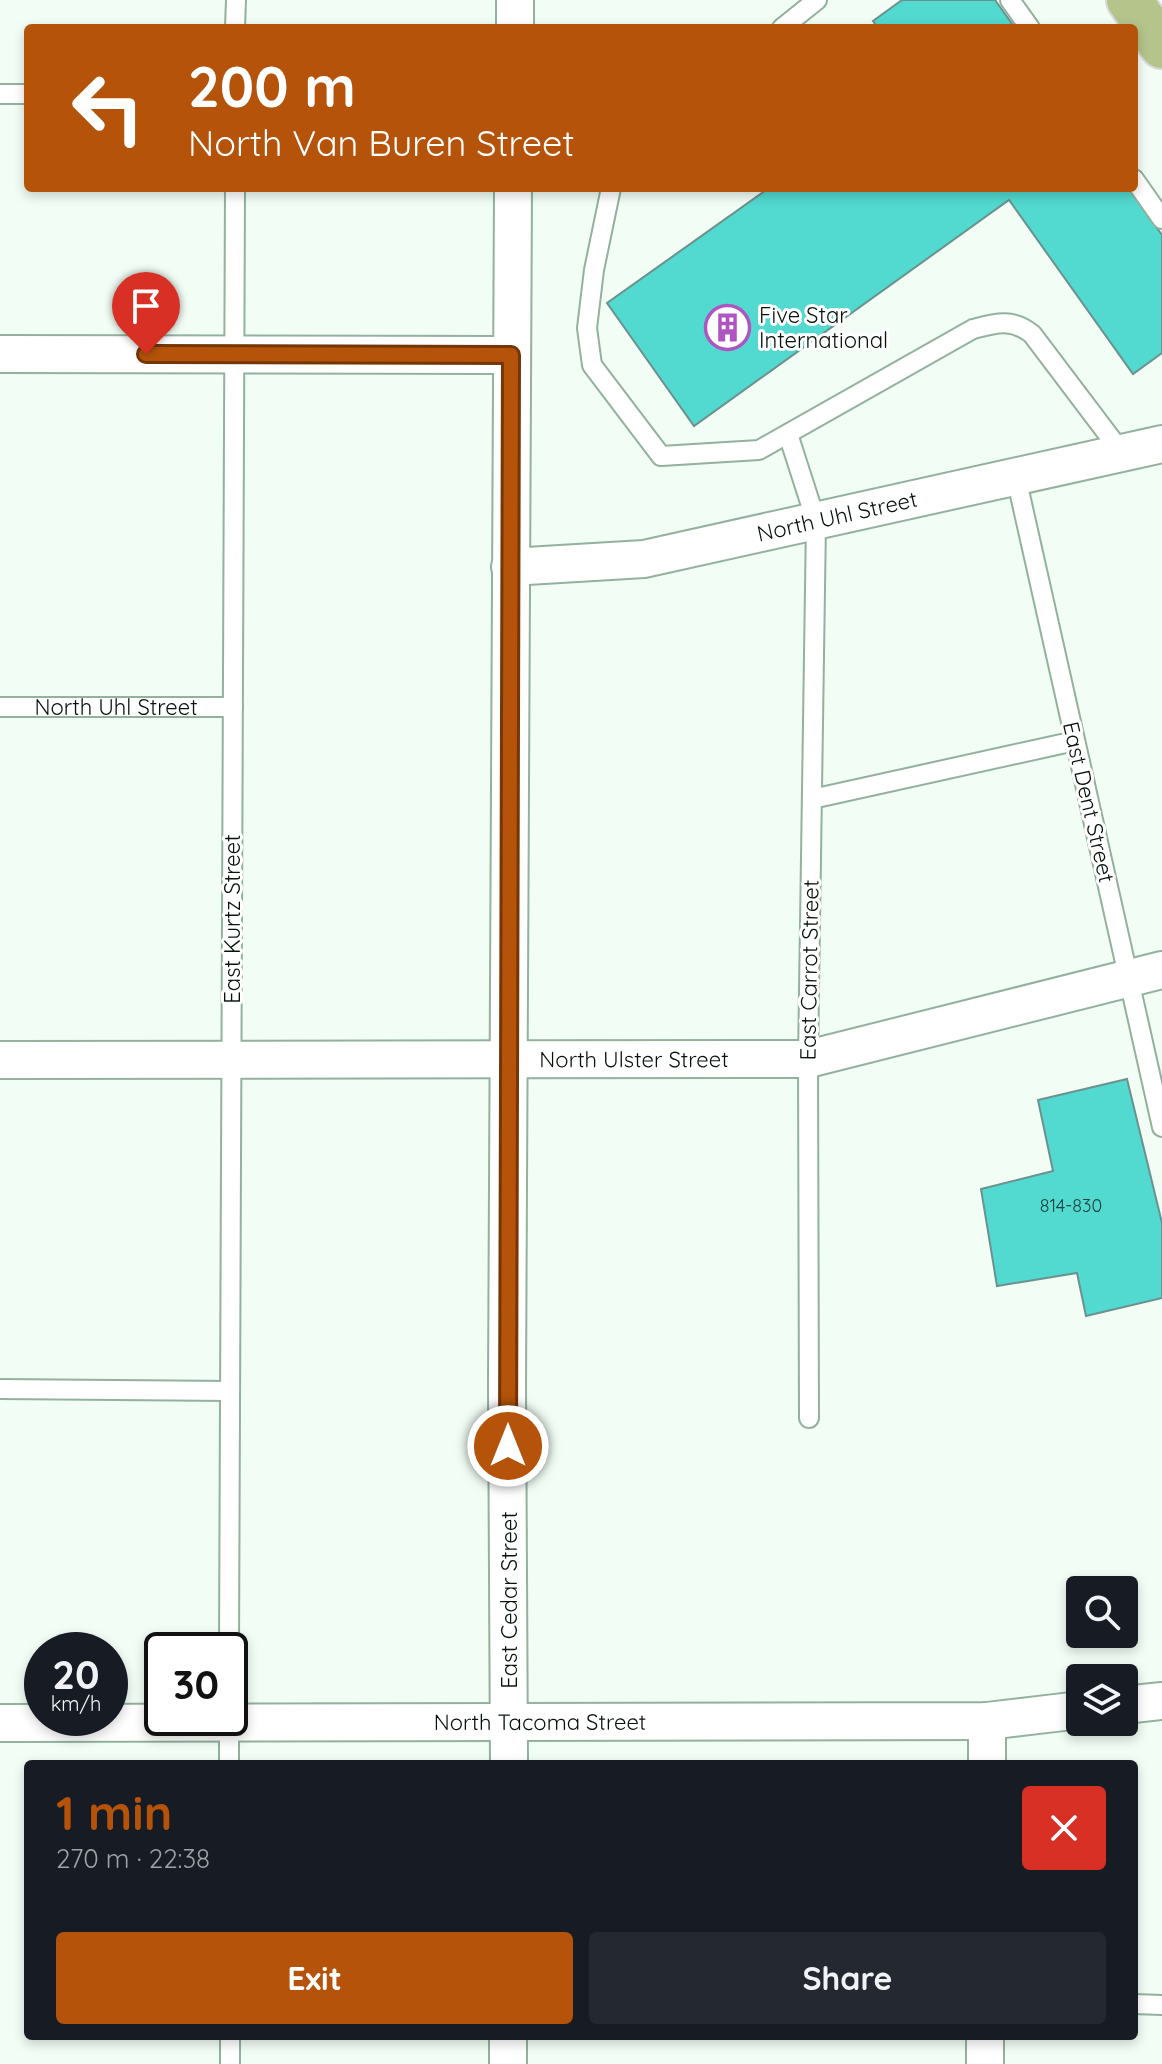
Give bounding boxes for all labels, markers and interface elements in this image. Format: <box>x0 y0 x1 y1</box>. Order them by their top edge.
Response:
text: 200 m <box>188 51 356 121</box>
icon: left <box>56 56 160 160</box>
text: North Van Buren Street <box>188 120 575 165</box>
pin <box>112 272 180 354</box>
icon: arrive <box>124 284 168 328</box>
place label: Five Star International <box>759 301 888 354</box>
building icon: Five Star International <box>704 304 752 352</box>
street label: North Uhl Street <box>754 485 920 547</box>
street label: North Uhl Street <box>34 693 198 721</box>
street label: East Dent Street <box>1057 719 1121 885</box>
street label: East Kurtz Street <box>218 834 246 1004</box>
street label: East Carrot Street <box>793 879 825 1061</box>
street label: North Ulster Street <box>539 1045 729 1073</box>
house number: 814-830 <box>1040 1194 1102 1217</box>
position arrow <box>466 1404 550 1488</box>
street label: East Cedar Street <box>495 1511 523 1689</box>
map controls <box>1066 1576 1138 1736</box>
button: search <box>1066 1576 1138 1648</box>
speed limit sign: 30 <box>144 1632 248 1736</box>
text: 20 <box>52 1649 100 1699</box>
button: layers <box>1066 1664 1138 1736</box>
text: km/h <box>51 1691 101 1716</box>
street label: North Tacoma Street <box>434 1708 646 1736</box>
text: 1 min <box>56 1782 172 1842</box>
button: close <box>1022 1786 1106 1870</box>
text: 270 m · 22:38 <box>56 1842 210 1875</box>
button: Exit <box>56 1932 573 2024</box>
button: Share <box>589 1932 1106 2024</box>

